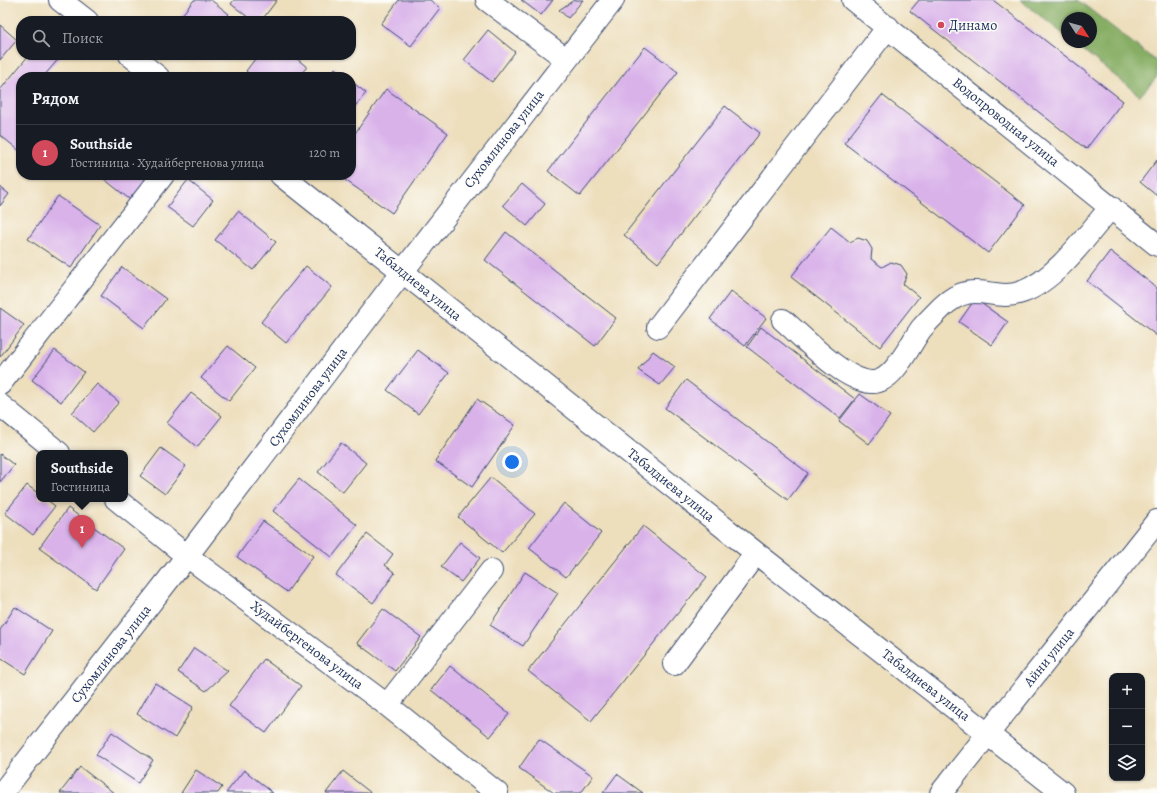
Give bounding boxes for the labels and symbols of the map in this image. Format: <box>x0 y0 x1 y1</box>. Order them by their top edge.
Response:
north arrow <box>1061 12 1097 48</box>
place label: Динамо <box>949 16 997 35</box>
marker: Динамо <box>936 20 946 30</box>
street label: Водопроводная улица <box>949 73 1064 171</box>
street label: Сухомлинова улица <box>460 85 549 192</box>
street label: Табалдиева улица <box>370 243 466 325</box>
street label: Сухомлинова улица <box>264 343 352 451</box>
street label: Табалдиева улица <box>623 444 719 526</box>
your location <box>502 452 522 472</box>
pin: 1 <box>69 515 95 548</box>
street label: Худайбергенова улица <box>247 596 368 694</box>
street label: Сухомлинова улица <box>67 600 156 707</box>
street label: Айни улица <box>1019 623 1079 691</box>
street label: Табалдиева улица <box>878 644 975 726</box>

